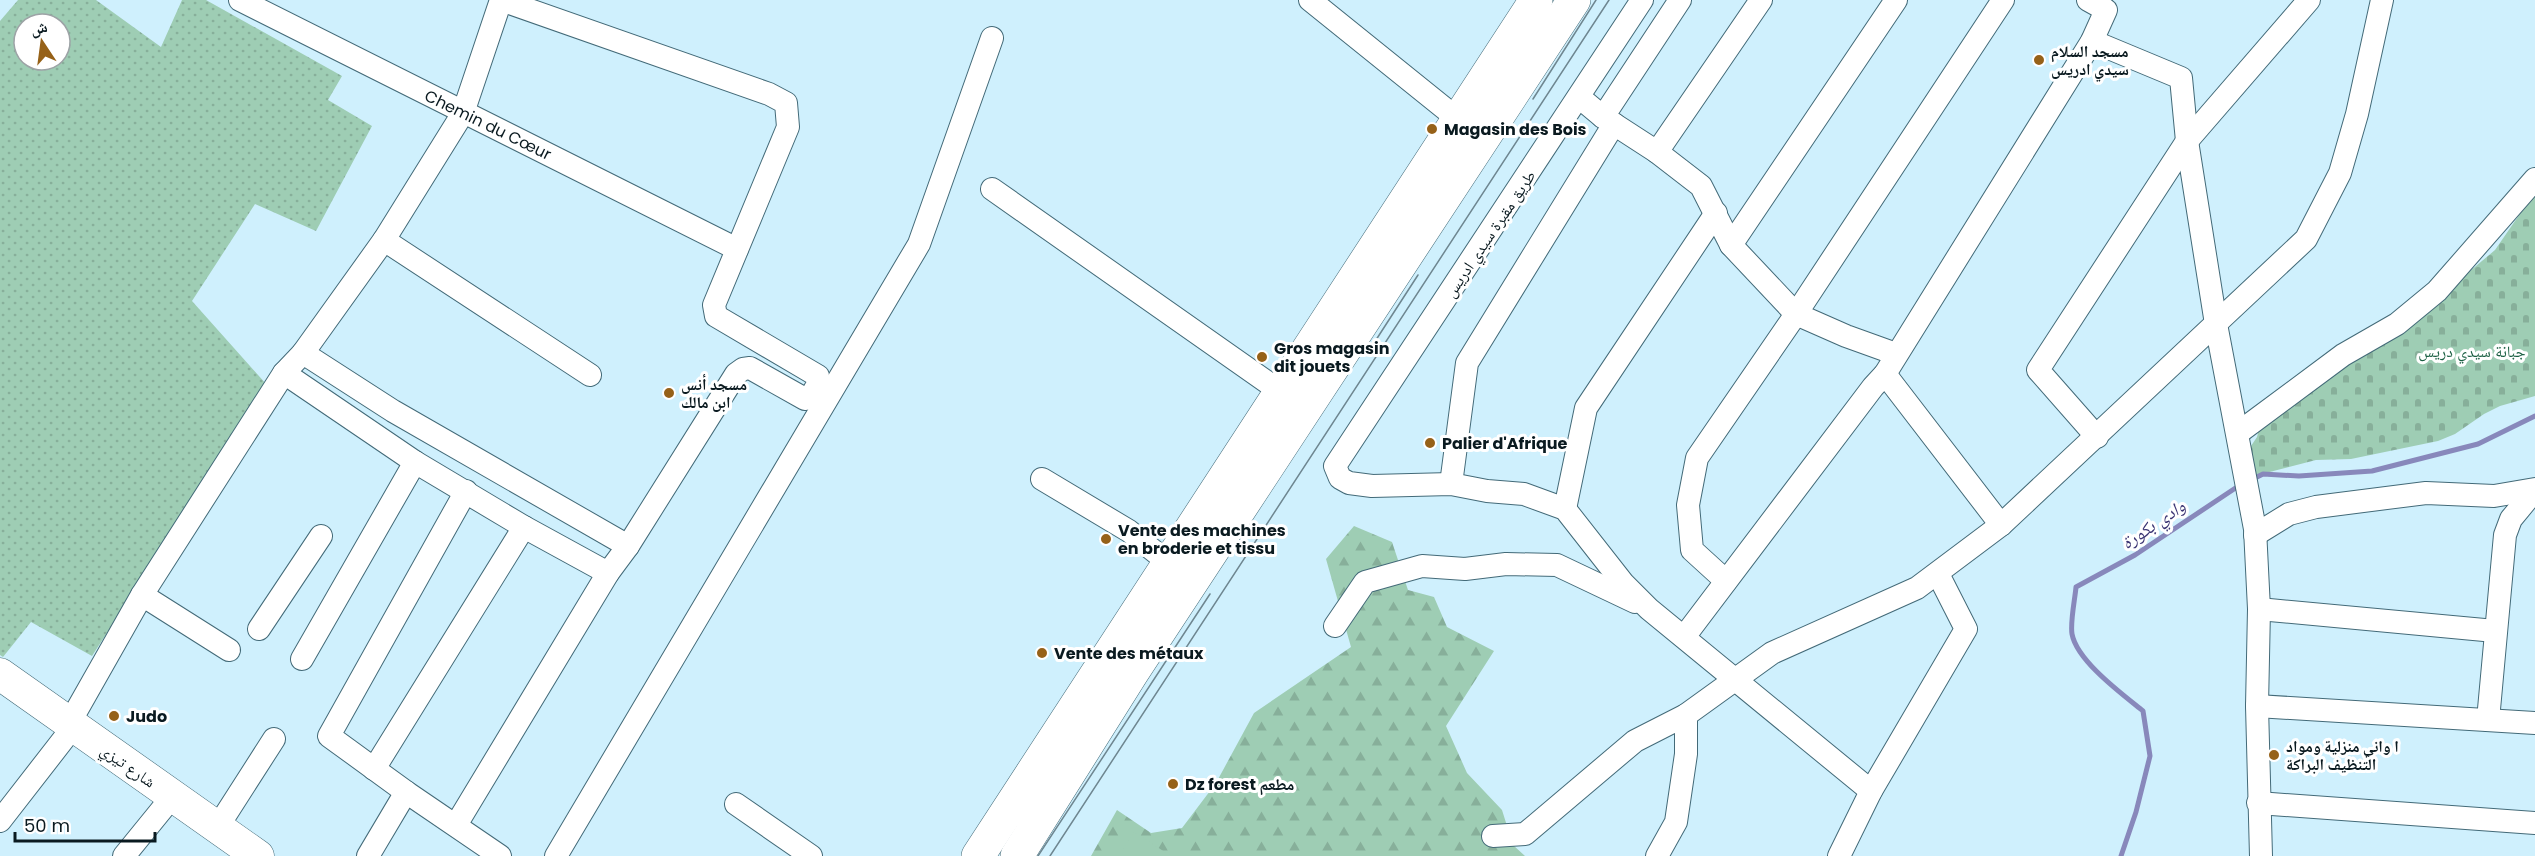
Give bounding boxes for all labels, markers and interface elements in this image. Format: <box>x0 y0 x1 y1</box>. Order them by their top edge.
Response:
north arrow <box>12 12 72 72</box>
text: ش <box>28 15 50 41</box>
place label: مسجد السلام سيدي ادريس <box>2051 40 2129 81</box>
marker: مسجد السلام سيدي ادريس <box>2032 53 2046 67</box>
street label: Chemin du Cœur <box>421 84 555 166</box>
place label: Magasin des Bois <box>1444 118 1587 141</box>
marker: Magasin des Bois <box>1425 122 1439 136</box>
street label: طريق مقبرة سيدي ادريس <box>1439 166 1542 303</box>
place label: Gros magasin dit jouets <box>1274 337 1390 378</box>
park label: جبانة سيدي دريس <box>2418 340 2526 364</box>
marker: Gros magasin dit jouets <box>1255 350 1269 364</box>
place label: مسجد أنس ابن مالك <box>681 373 747 414</box>
marker: مسجد أنس ابن مالك <box>662 386 676 400</box>
place label: Palier d'Afrique <box>1442 432 1568 455</box>
marker: Palier d'Afrique <box>1423 436 1437 450</box>
water label: وادي بكورة <box>2116 493 2192 557</box>
place label: Vente des machines en broderie et tissu <box>1118 519 1286 560</box>
marker: Vente des machines en broderie et tissu <box>1099 532 1113 546</box>
place label: Vente des métaux <box>1054 642 1204 665</box>
marker: Vente des métaux <box>1035 646 1049 660</box>
place label: Judo <box>126 705 167 728</box>
marker: Judo <box>107 709 121 723</box>
place label: ا واني منزلية ومواد التنظيف البراكة <box>2286 735 2399 776</box>
street label: شارع تيزي <box>95 739 160 794</box>
marker: ا واني منزلية ومواد التنظيف البراكة <box>2267 748 2281 762</box>
place label: Dz forest مطعم <box>1185 773 1294 796</box>
marker: Dz forest مطعم <box>1166 777 1180 791</box>
scale bar <box>15 805 154 843</box>
text: 50 m <box>24 813 70 838</box>

